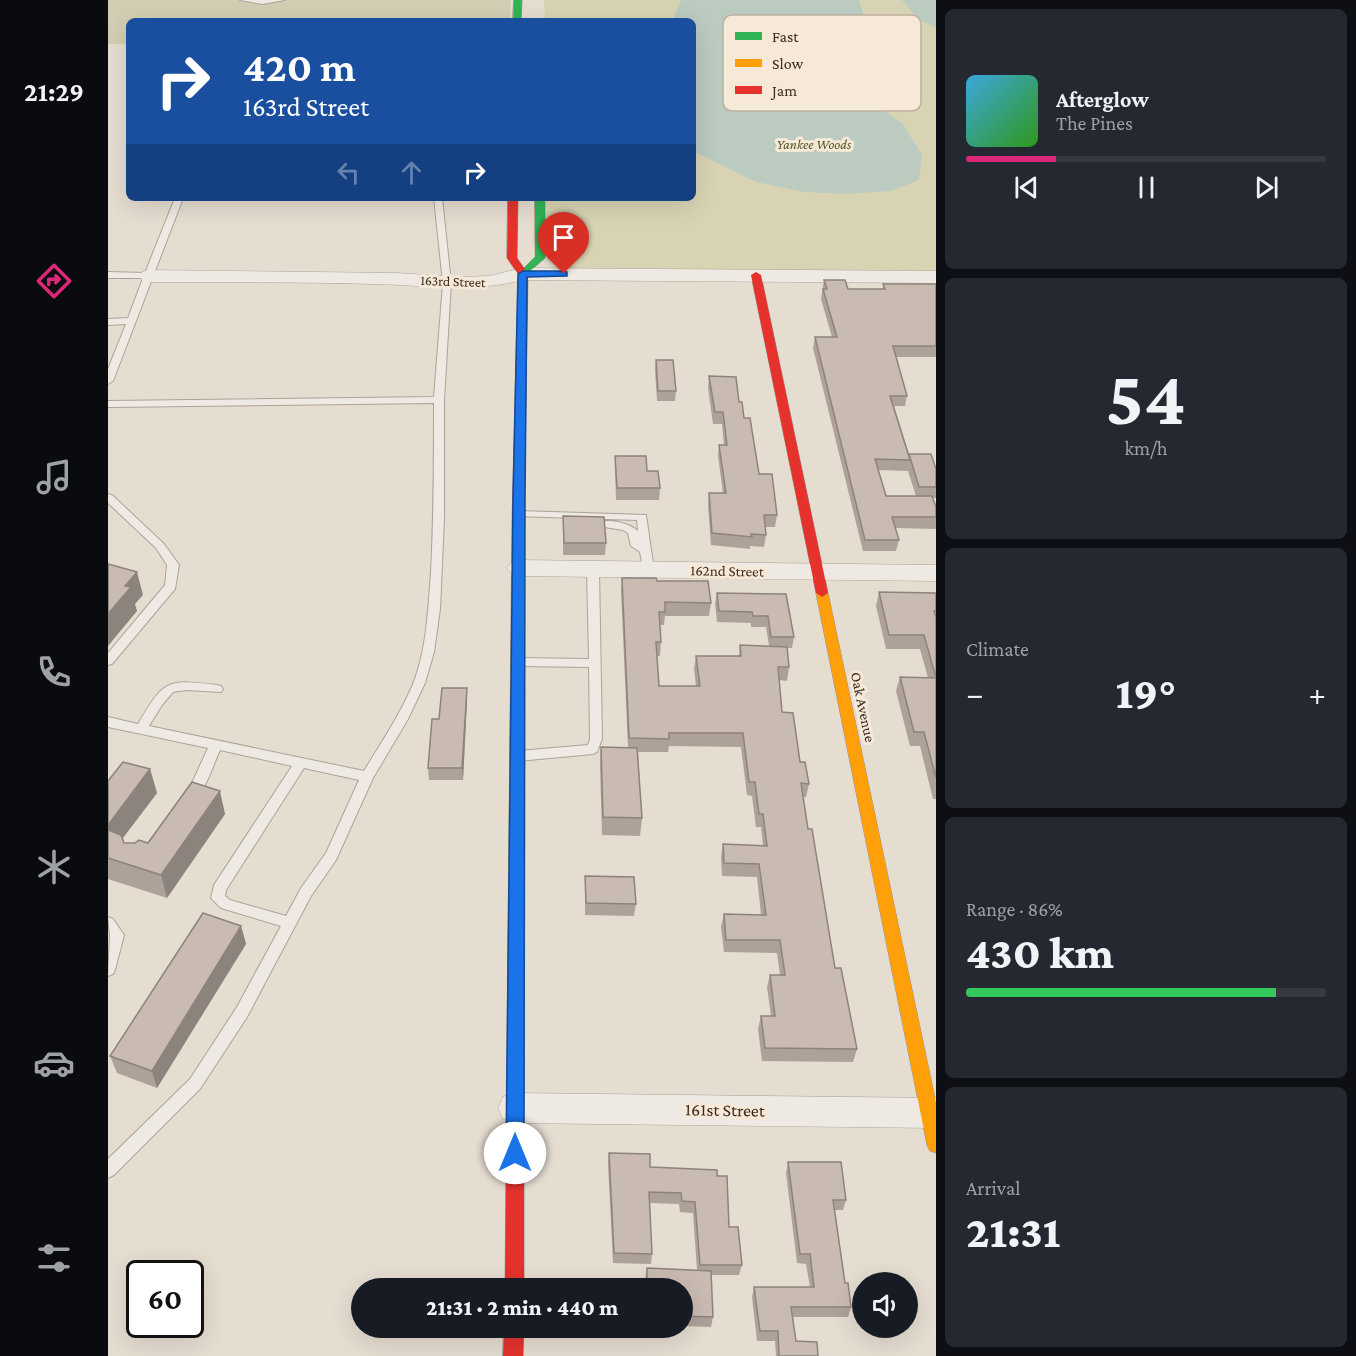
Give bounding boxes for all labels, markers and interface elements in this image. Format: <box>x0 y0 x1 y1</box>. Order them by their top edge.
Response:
legend <box>723 15 921 111</box>
text: Fast <box>772 28 799 45</box>
icon: right <box>144 42 222 120</box>
text: 420 m <box>243 43 356 90</box>
text: Slow <box>772 55 804 72</box>
text: 21:29 <box>24 77 84 107</box>
text: Jam <box>770 82 797 100</box>
text: Afterglow <box>1056 87 1149 112</box>
text: 163rd Street <box>243 92 369 122</box>
text: The Pines <box>1056 112 1133 134</box>
park label: Yankee Woods <box>777 136 852 152</box>
icon: left <box>332 156 365 189</box>
icon: ahead <box>395 156 428 189</box>
icon: right <box>458 156 491 189</box>
icon: previous <box>1010 171 1043 204</box>
icon: pause <box>1130 171 1163 204</box>
icon: next <box>1250 171 1283 204</box>
pin <box>538 212 589 274</box>
icon: arrive <box>547 221 580 254</box>
icon: directions <box>33 260 75 302</box>
street label: 163rd Street <box>420 272 486 290</box>
text: 54 <box>1106 354 1186 441</box>
text: km/h <box>1124 437 1168 459</box>
icon: music <box>33 456 75 498</box>
street label: 162nd Street <box>690 562 765 580</box>
text: Climate <box>966 638 1029 660</box>
icon: phone <box>33 651 75 693</box>
text: 19° <box>1116 668 1176 718</box>
street label: Oak Avenue <box>848 671 878 744</box>
text: − <box>966 675 983 712</box>
text: + <box>1309 675 1326 712</box>
icon: climate <box>33 846 75 888</box>
text: Range · 86% <box>966 898 1063 920</box>
text: 430 km <box>966 928 1114 978</box>
icon: car <box>33 1042 75 1084</box>
street label: 161st Street <box>685 1099 766 1121</box>
position arrow <box>483 1121 547 1185</box>
text: Arrival <box>966 1177 1020 1199</box>
text: 21:31 <box>966 1207 1060 1257</box>
icon: filters <box>33 1237 75 1279</box>
speed limit sign: 60 <box>126 1260 204 1338</box>
map controls <box>852 1272 918 1338</box>
button: sound <box>852 1272 918 1338</box>
text: 21:31 · 2 min · 440 m <box>426 1295 618 1320</box>

